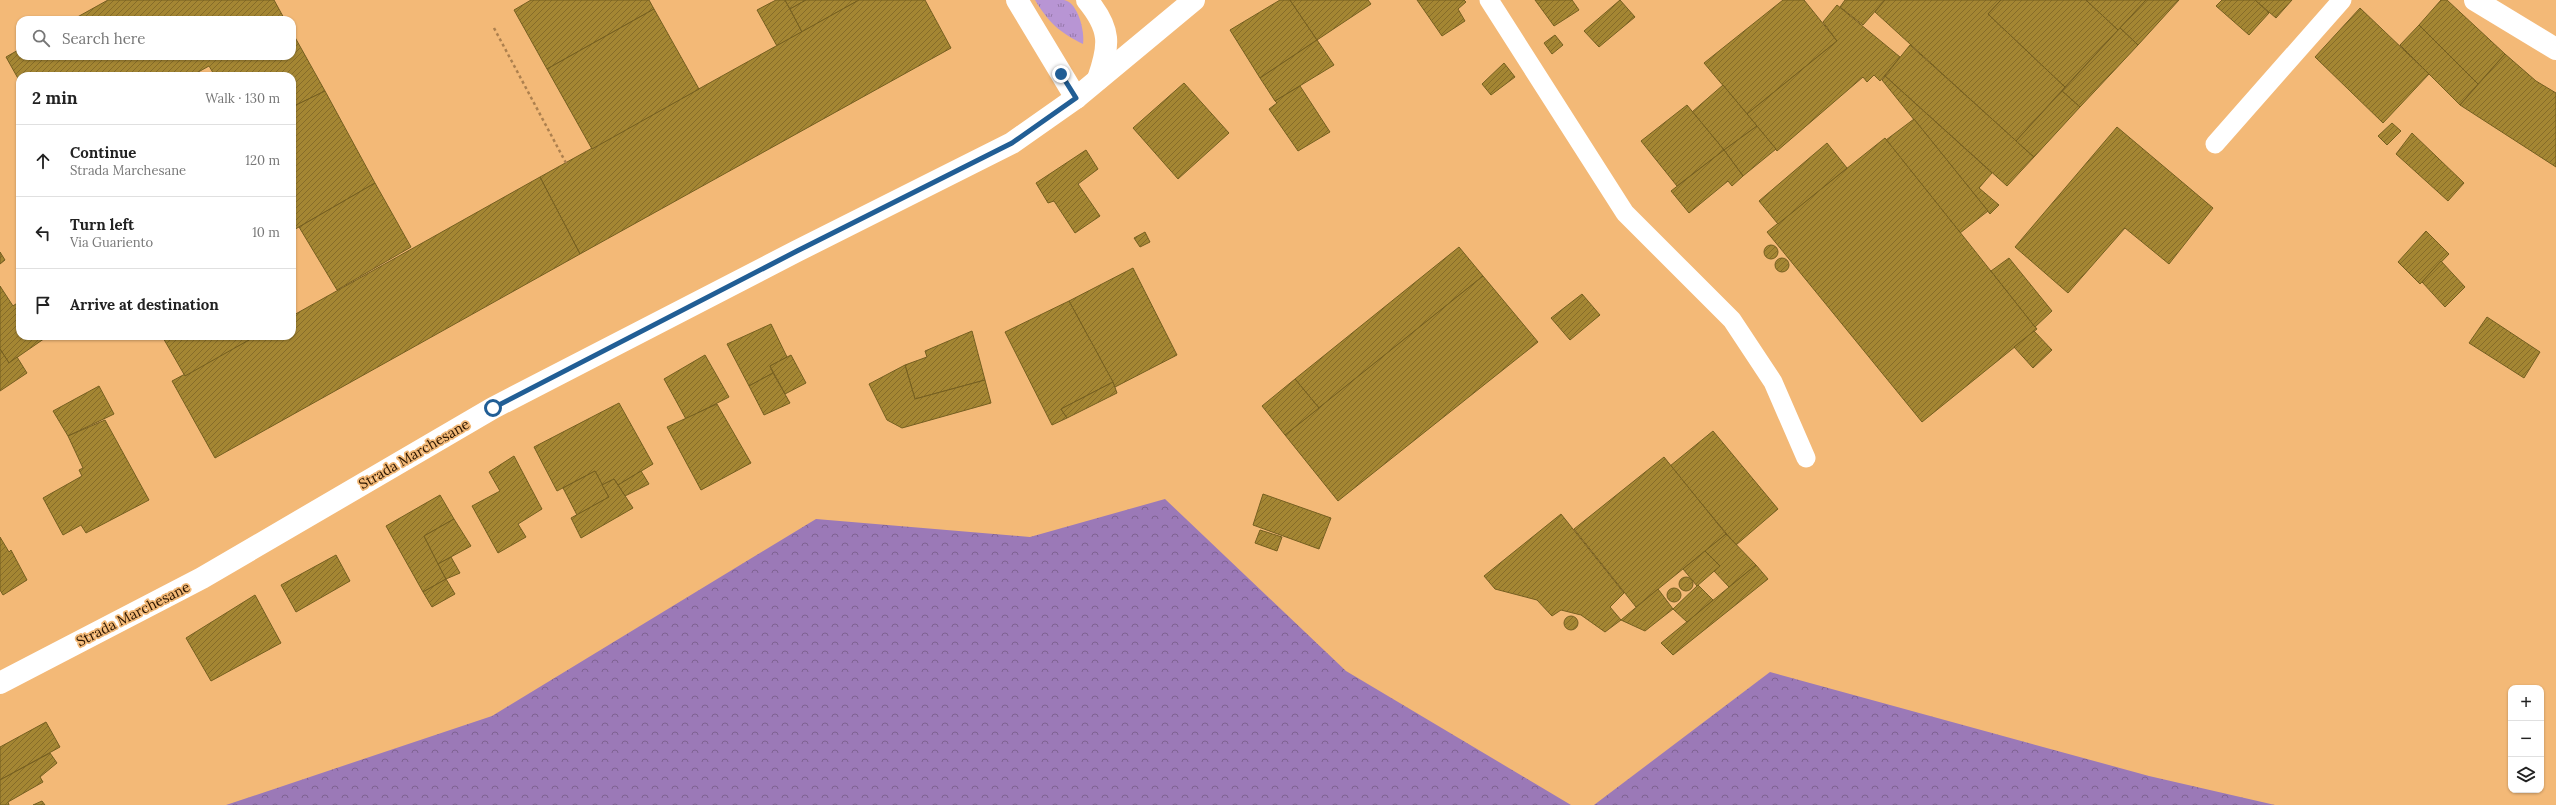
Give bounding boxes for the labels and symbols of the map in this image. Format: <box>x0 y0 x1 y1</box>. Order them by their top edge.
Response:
route end <box>1052 65 1070 83</box>
route start <box>484 399 502 417</box>
street label: Strada Marchesane <box>355 415 473 493</box>
street label: Strada Marchesane <box>73 577 193 650</box>

